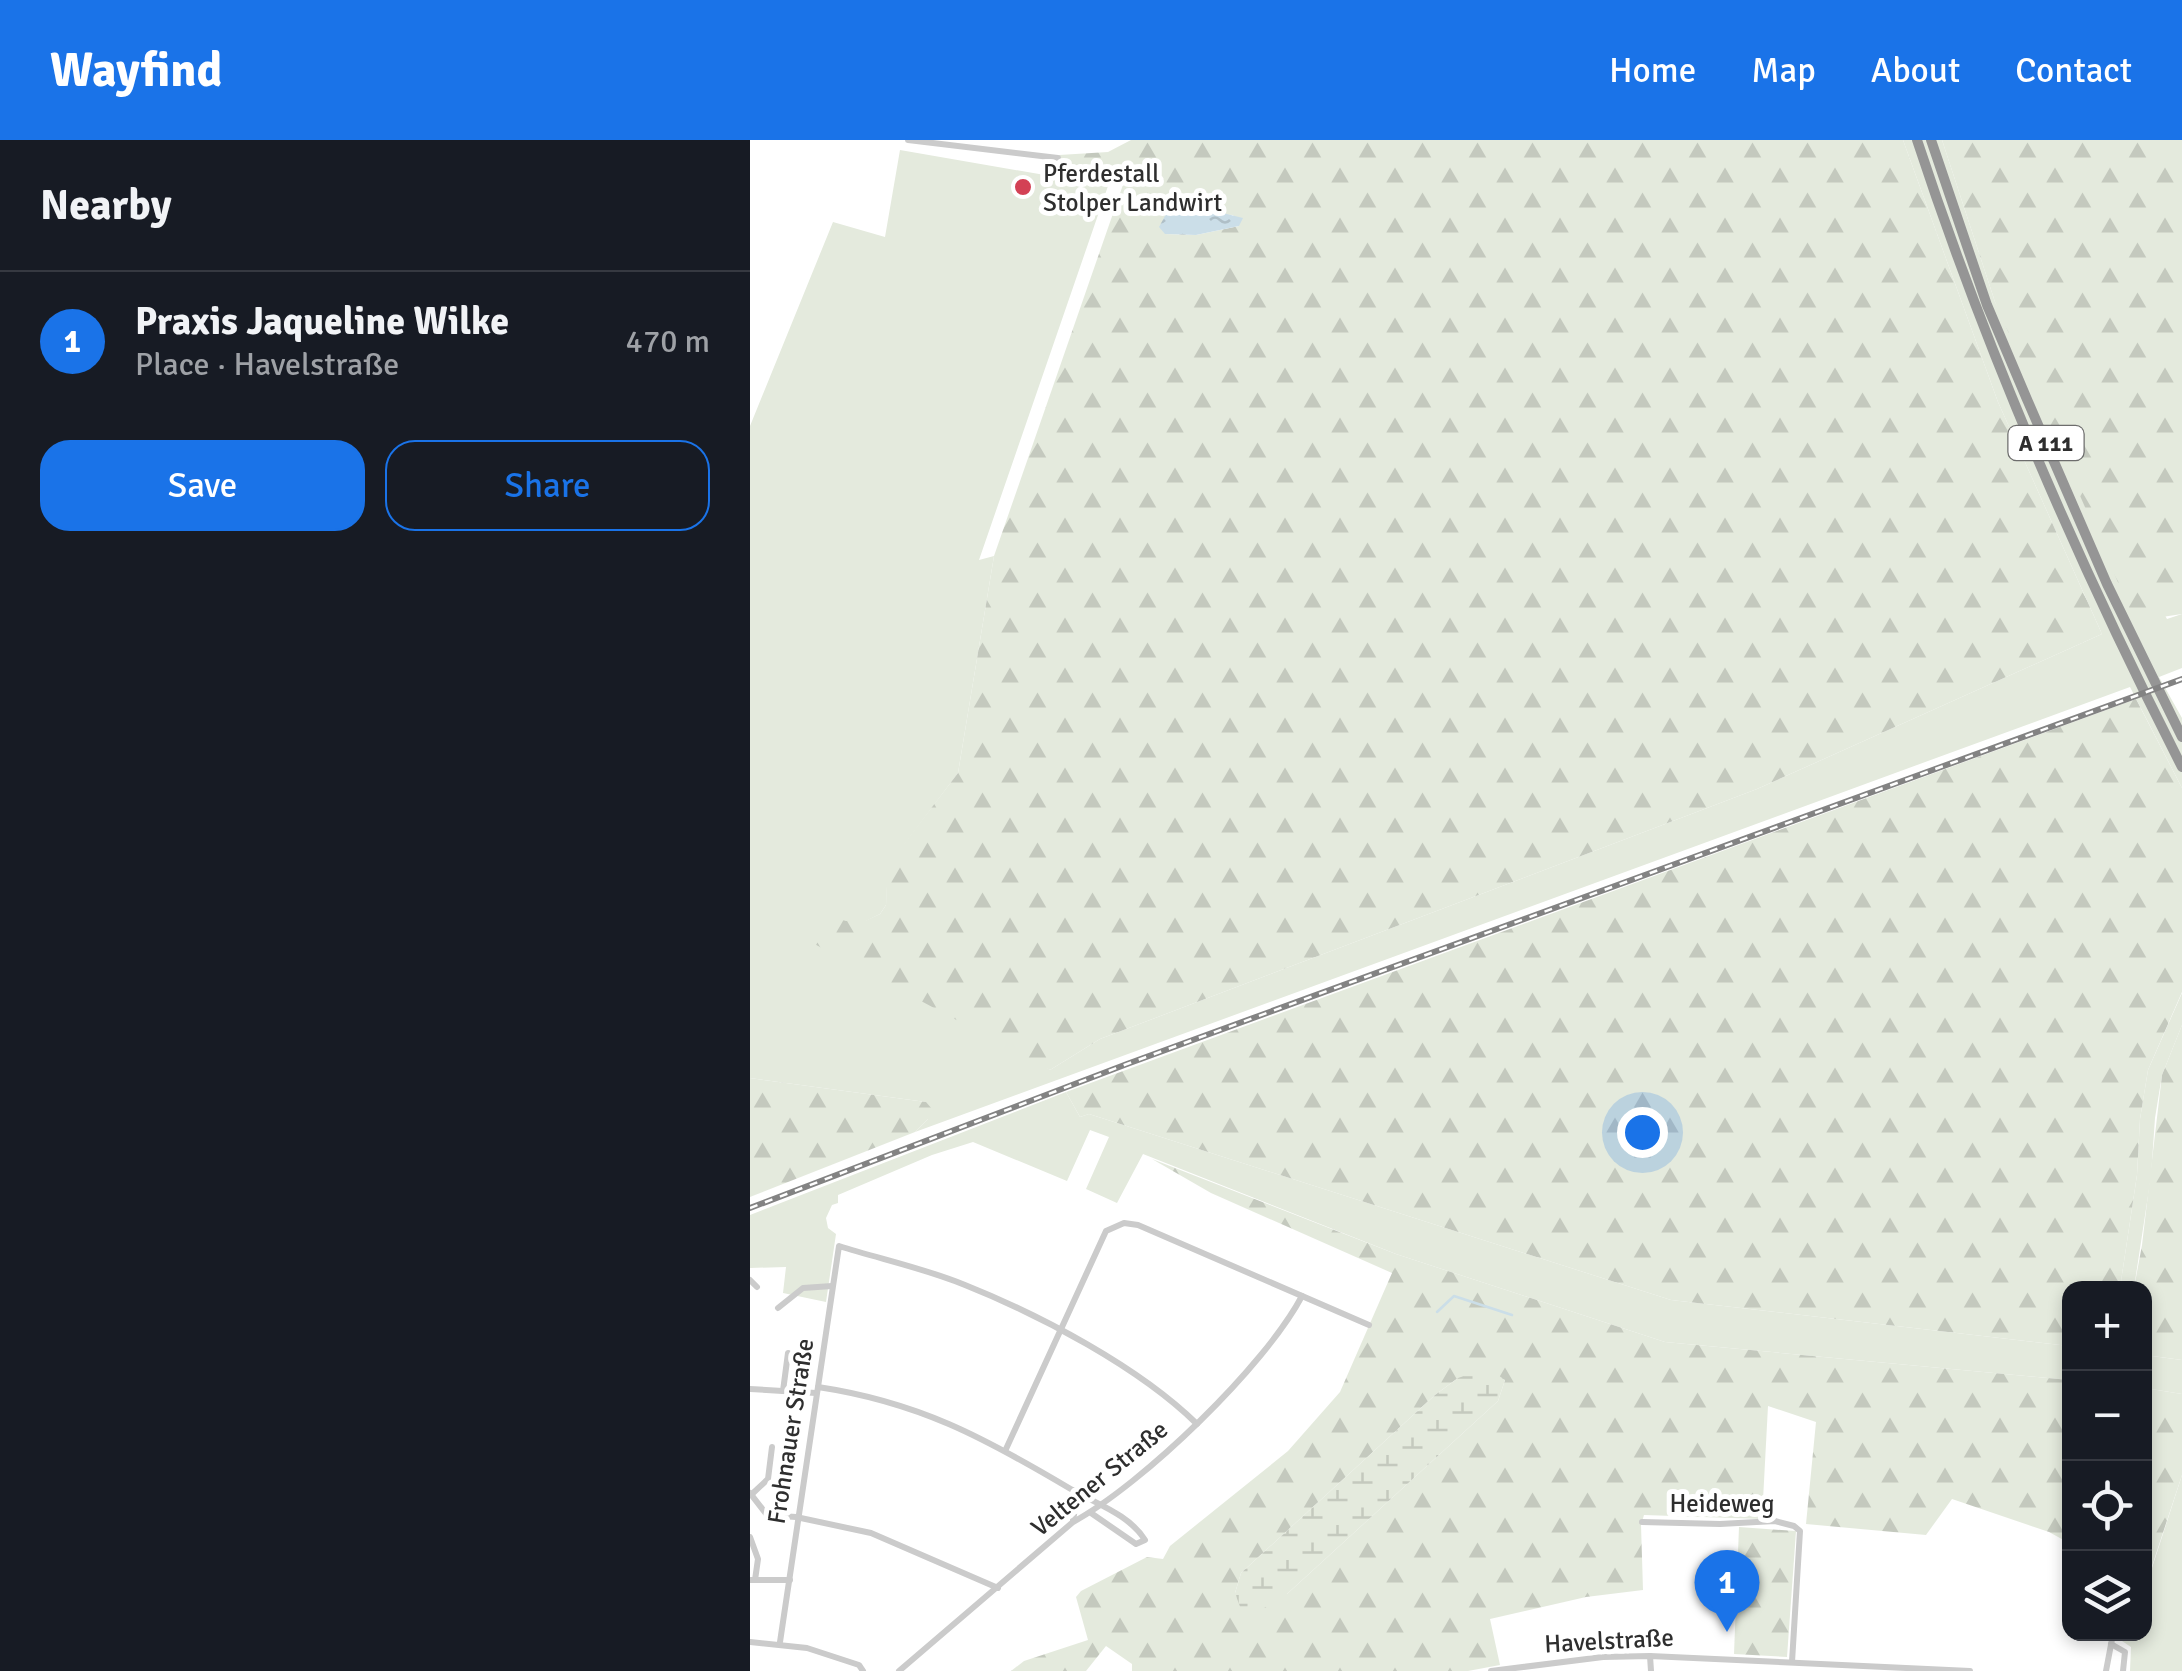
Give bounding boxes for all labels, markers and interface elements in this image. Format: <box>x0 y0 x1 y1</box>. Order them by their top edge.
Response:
text: Wayfind <box>50 41 222 100</box>
text: Home <box>1609 49 1696 92</box>
text: Map <box>1751 49 1816 92</box>
text: About <box>1871 49 1960 92</box>
text: Contact <box>2015 49 2132 92</box>
place label: Pferdestall Stolper Landwirt <box>1043 158 1222 218</box>
marker: Pferdestall Stolper Landwirt <box>1012 176 1034 198</box>
text: Nearby <box>40 180 172 231</box>
text: Praxis Jaqueline Wilke <box>135 298 509 345</box>
text: 1 <box>64 322 81 361</box>
text: 470 m <box>626 322 710 361</box>
text: Place · Havelstraße <box>135 345 399 384</box>
road number: A 111 <box>2008 426 2084 460</box>
button: Save <box>40 440 365 531</box>
button: Share <box>385 440 710 531</box>
your location <box>1617 1107 1668 1158</box>
map controls <box>2062 1281 2152 1641</box>
button: + <box>2062 1281 2152 1371</box>
street label: Frohnauer Straße <box>761 1336 820 1526</box>
button: − <box>2062 1371 2152 1461</box>
street label: Veltener Straße <box>1025 1414 1174 1543</box>
button: locate <box>2062 1461 2152 1551</box>
street label: Heideweg <box>1669 1488 1775 1519</box>
pin: 1 <box>1694 1550 1760 1632</box>
button: layers <box>2062 1551 2152 1641</box>
street label: Havelstraße <box>1543 1622 1675 1659</box>

